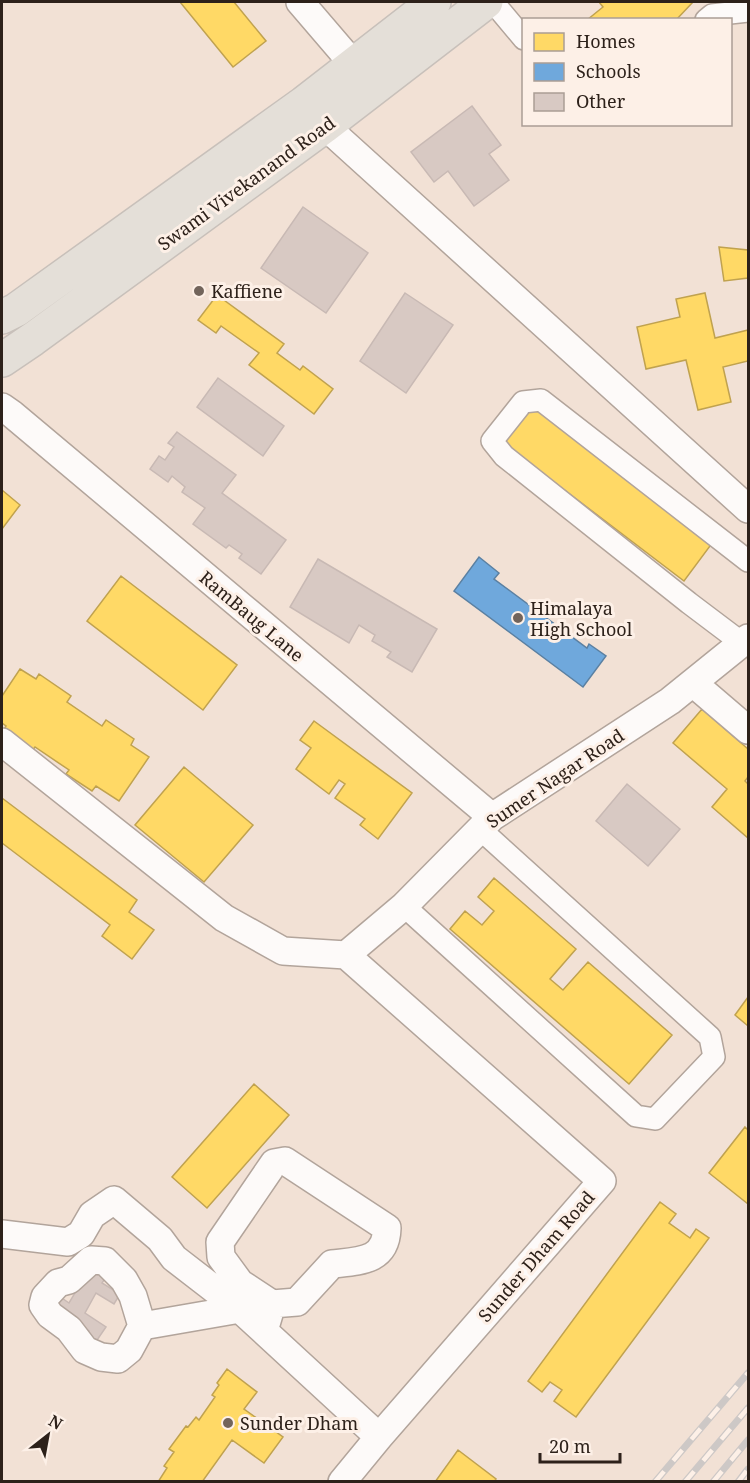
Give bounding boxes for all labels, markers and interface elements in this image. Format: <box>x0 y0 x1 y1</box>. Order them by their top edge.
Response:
legend <box>522 18 732 126</box>
text: Homes <box>576 29 635 53</box>
text: Schools <box>576 59 641 83</box>
text: Other <box>576 89 626 113</box>
street label: Swami Vivekanand Road <box>152 110 340 256</box>
place label: Kaffiene <box>211 279 283 303</box>
marker: Kaffiene <box>192 284 206 298</box>
street label: RamBaug Lane <box>195 565 309 667</box>
place label: Himalaya High School <box>530 596 633 641</box>
marker: Himalaya High School <box>511 611 525 625</box>
street label: Sumer Nagar Road <box>481 723 629 833</box>
street label: Sunder Dham Road <box>472 1185 600 1327</box>
north arrow <box>18 1405 78 1465</box>
text: N <box>45 1409 67 1435</box>
place label: Sunder Dham <box>240 1411 358 1435</box>
marker: Sunder Dham <box>221 1416 235 1430</box>
scale bar <box>540 1426 620 1464</box>
text: 20 m <box>549 1434 591 1458</box>

